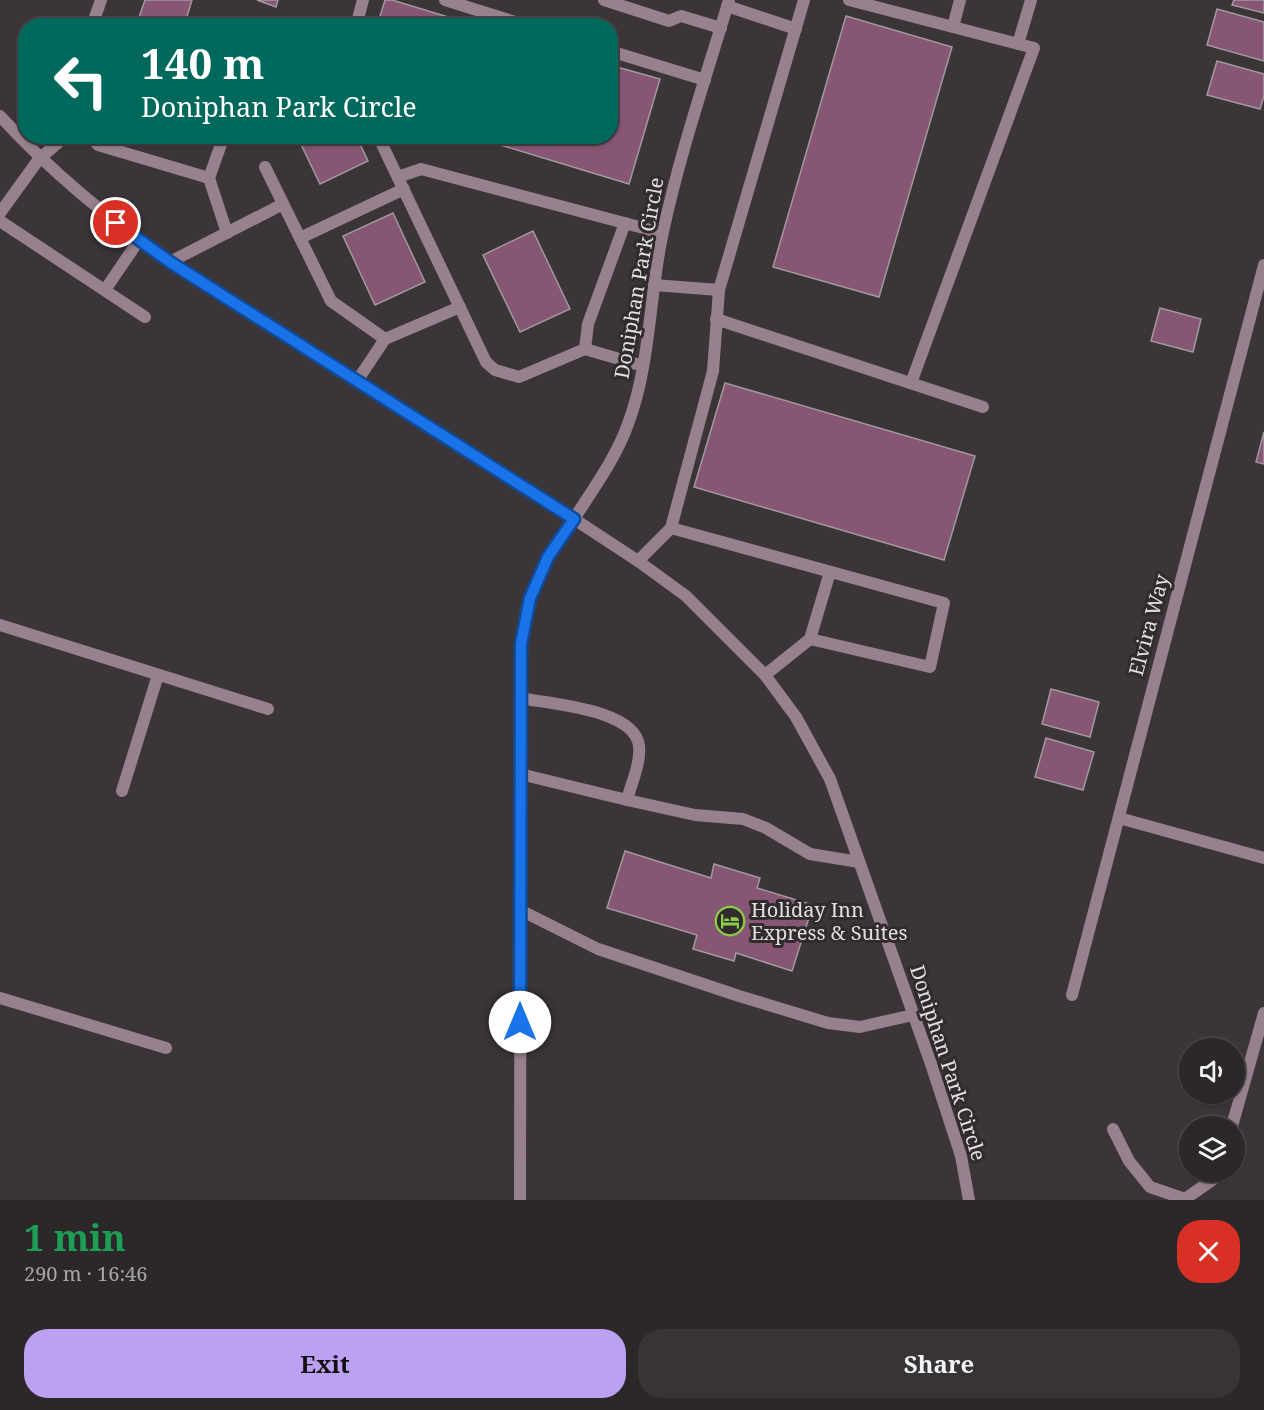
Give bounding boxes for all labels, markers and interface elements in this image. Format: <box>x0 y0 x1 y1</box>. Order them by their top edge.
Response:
text: 140 m <box>141 34 265 91</box>
icon: left <box>42 42 120 120</box>
text: Doniphan Park Circle <box>141 88 417 125</box>
street label: Doniphan Park Circle <box>607 175 670 381</box>
pin <box>90 197 141 248</box>
icon: arrive <box>99 206 132 239</box>
street label: Elvira Way <box>1122 571 1175 679</box>
place label: Holiday Inn Express & Suites <box>751 896 907 946</box>
hotel icon: Holiday Inn Express & Suites <box>714 905 746 937</box>
street label: Doniphan Park Circle <box>904 962 993 1164</box>
position arrow <box>488 990 552 1054</box>
map controls <box>1179 1038 1245 1182</box>
button: sound <box>1179 1038 1245 1104</box>
button: layers <box>1179 1116 1245 1182</box>
text: 1 min <box>24 1213 126 1262</box>
button: close <box>1177 1220 1240 1283</box>
text: 290 m · 16:46 <box>24 1260 147 1287</box>
button: Exit <box>24 1329 626 1398</box>
button: Share <box>638 1329 1240 1398</box>

